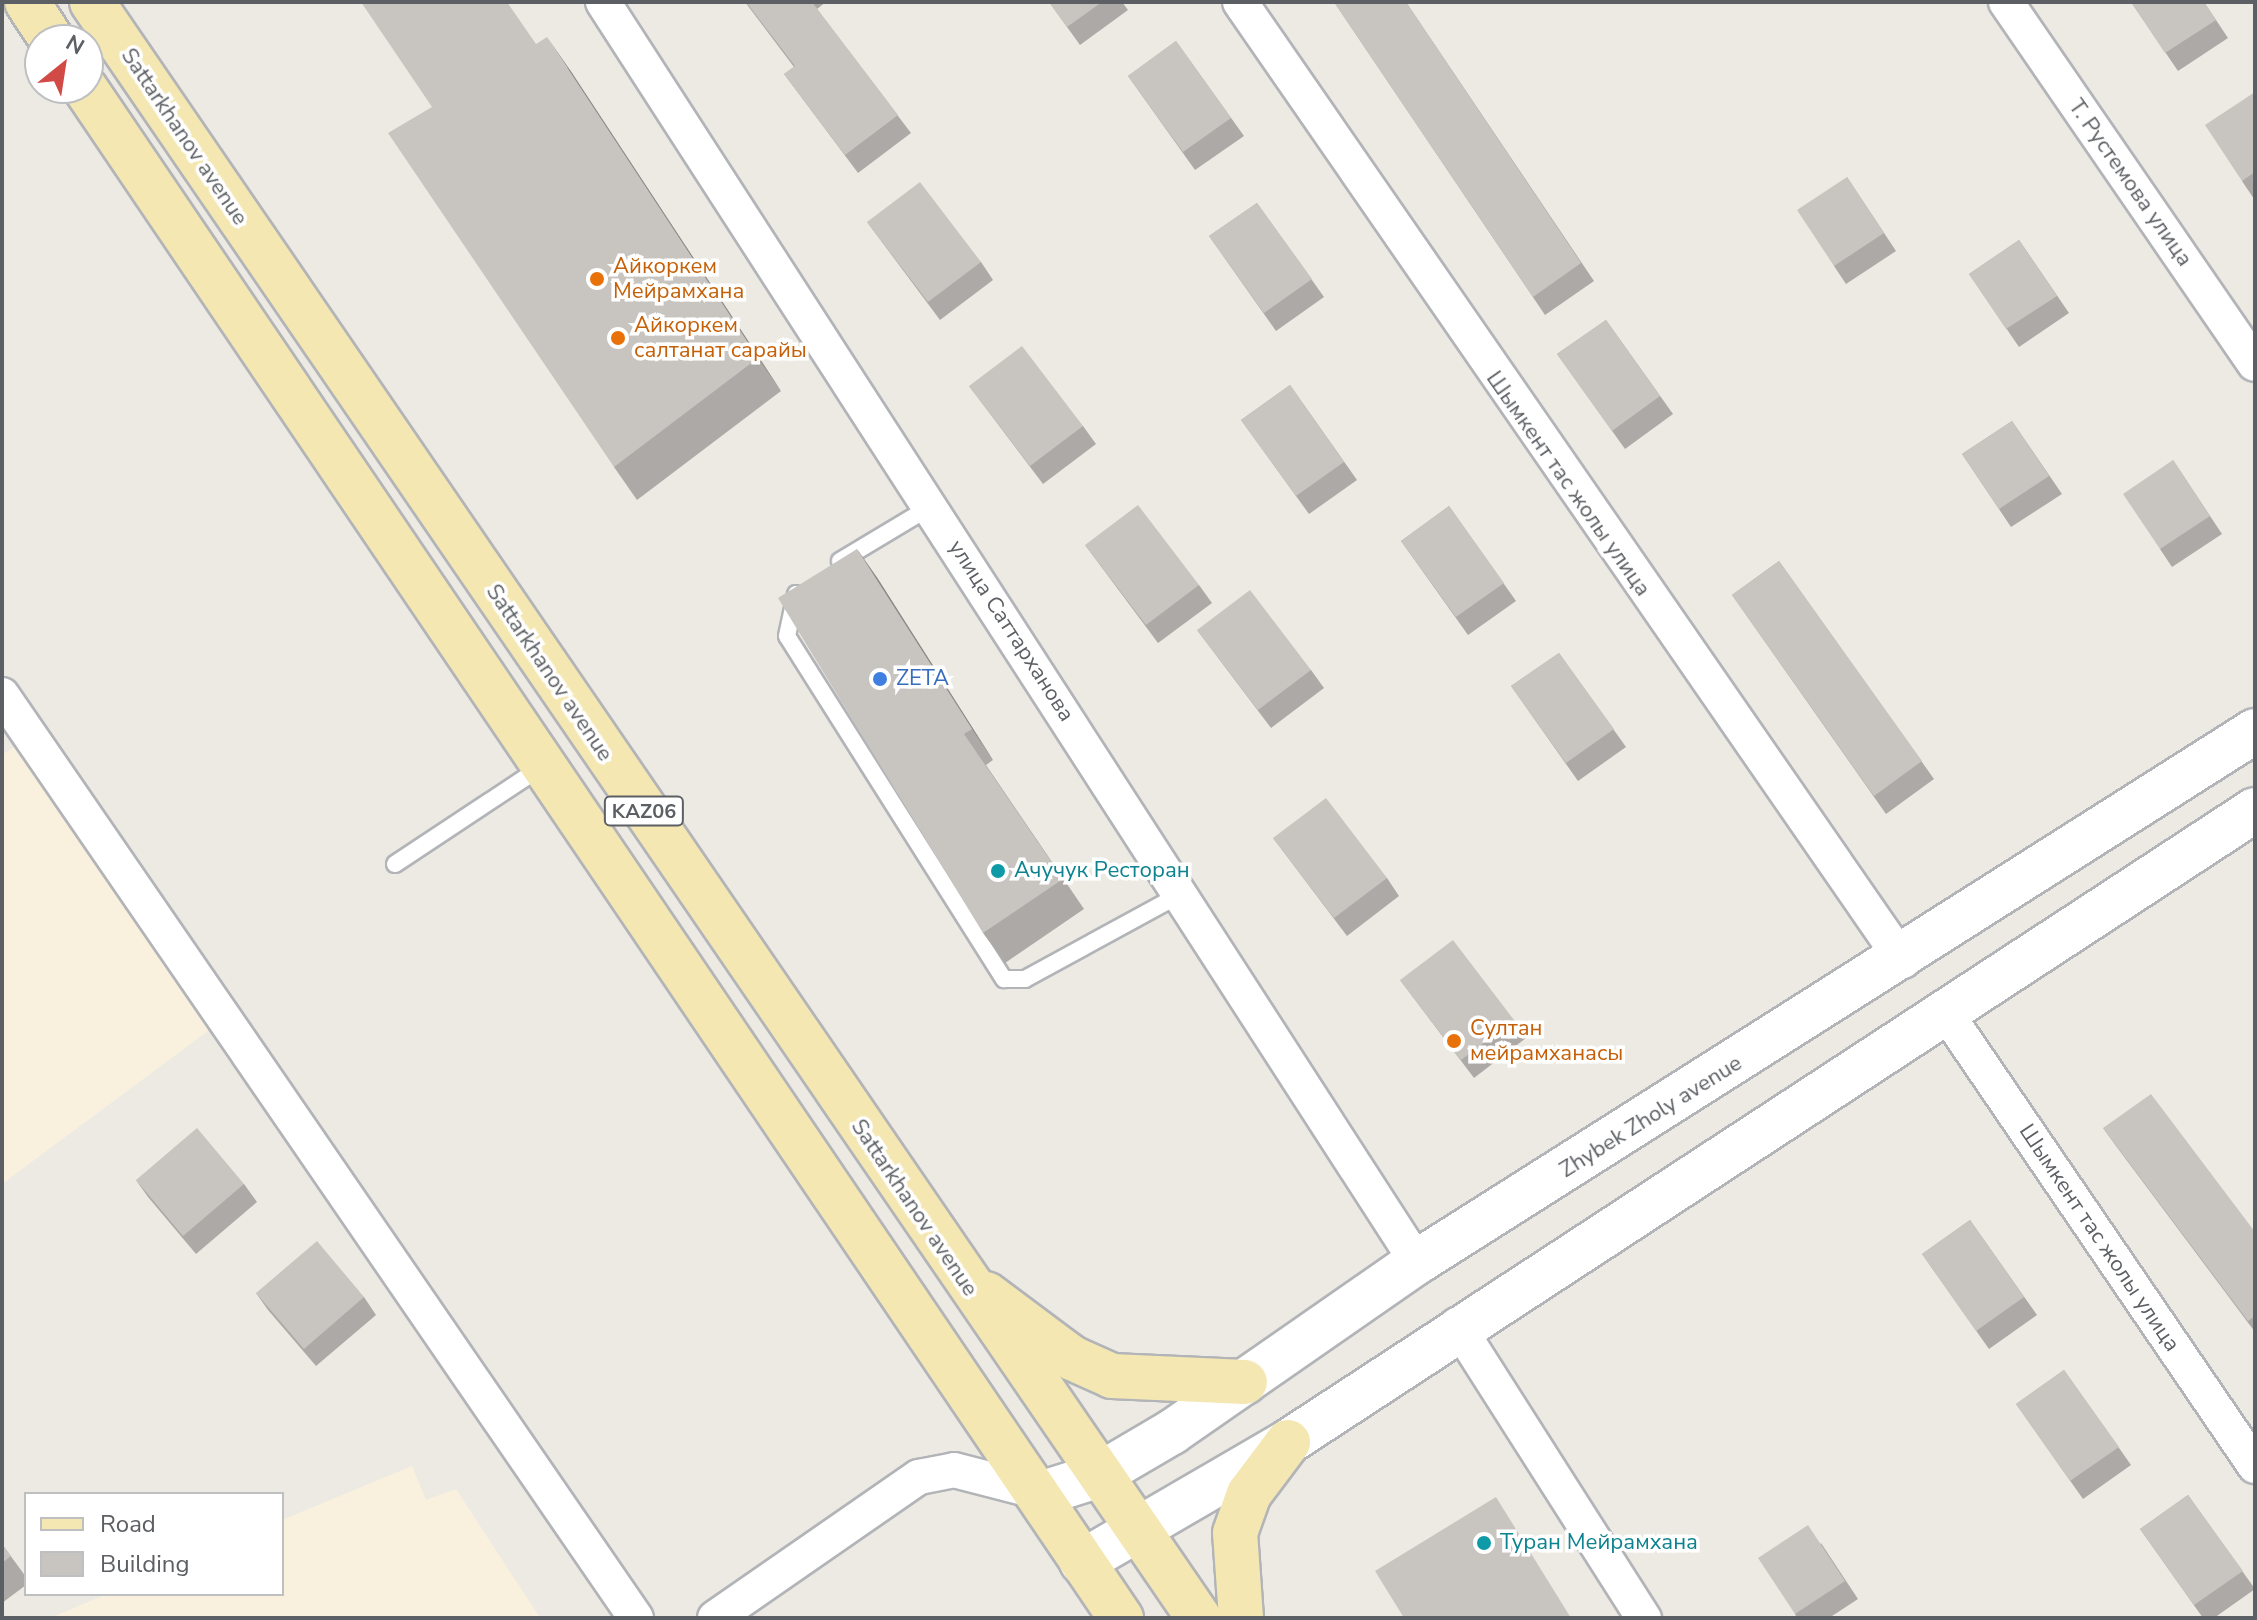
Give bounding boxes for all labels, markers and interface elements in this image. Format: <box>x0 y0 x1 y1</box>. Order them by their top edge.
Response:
north arrow <box>24 24 104 104</box>
text: N <box>60 28 90 62</box>
street label: Sattarkhanov avenue <box>115 44 253 230</box>
street label: Т. Рустемова улица <box>2062 94 2198 272</box>
place label: Айкоркем Мейрамхана <box>613 253 744 304</box>
marker: Айкоркем Мейрамхана <box>588 270 606 288</box>
place label: Айкоркем салтанат сарайы <box>634 312 807 364</box>
marker: Айкоркем салтанат сарайы <box>609 329 627 347</box>
street label: Шымкент тас жолы улица <box>1480 366 1656 602</box>
street label: улица Саттарханова <box>943 535 1079 727</box>
street label: Sattarkhanov avenue <box>480 580 618 766</box>
place label: ZETA <box>896 666 949 692</box>
marker: ZETA <box>871 670 889 688</box>
road number: KАZ06 <box>602 795 686 827</box>
place label: Ачучук Ресторан <box>1014 858 1190 884</box>
marker: Ачучук Ресторан <box>989 862 1007 880</box>
place label: Султан мейрамханасы <box>1470 1015 1623 1066</box>
marker: Султан мейрамханасы <box>1445 1032 1463 1050</box>
street label: Zhybek Zholy avenue <box>1555 1050 1747 1184</box>
street label: Sattarkhanov avenue <box>845 1115 983 1301</box>
street label: Шымкент тас жолы улица <box>2013 1119 2185 1357</box>
legend <box>24 1492 284 1596</box>
text: Road <box>100 1508 156 1540</box>
place label: Туран Мейрамхана <box>1500 1530 1698 1556</box>
marker: Туран Мейрамхана <box>1475 1534 1493 1552</box>
text: Building <box>100 1548 190 1580</box>

